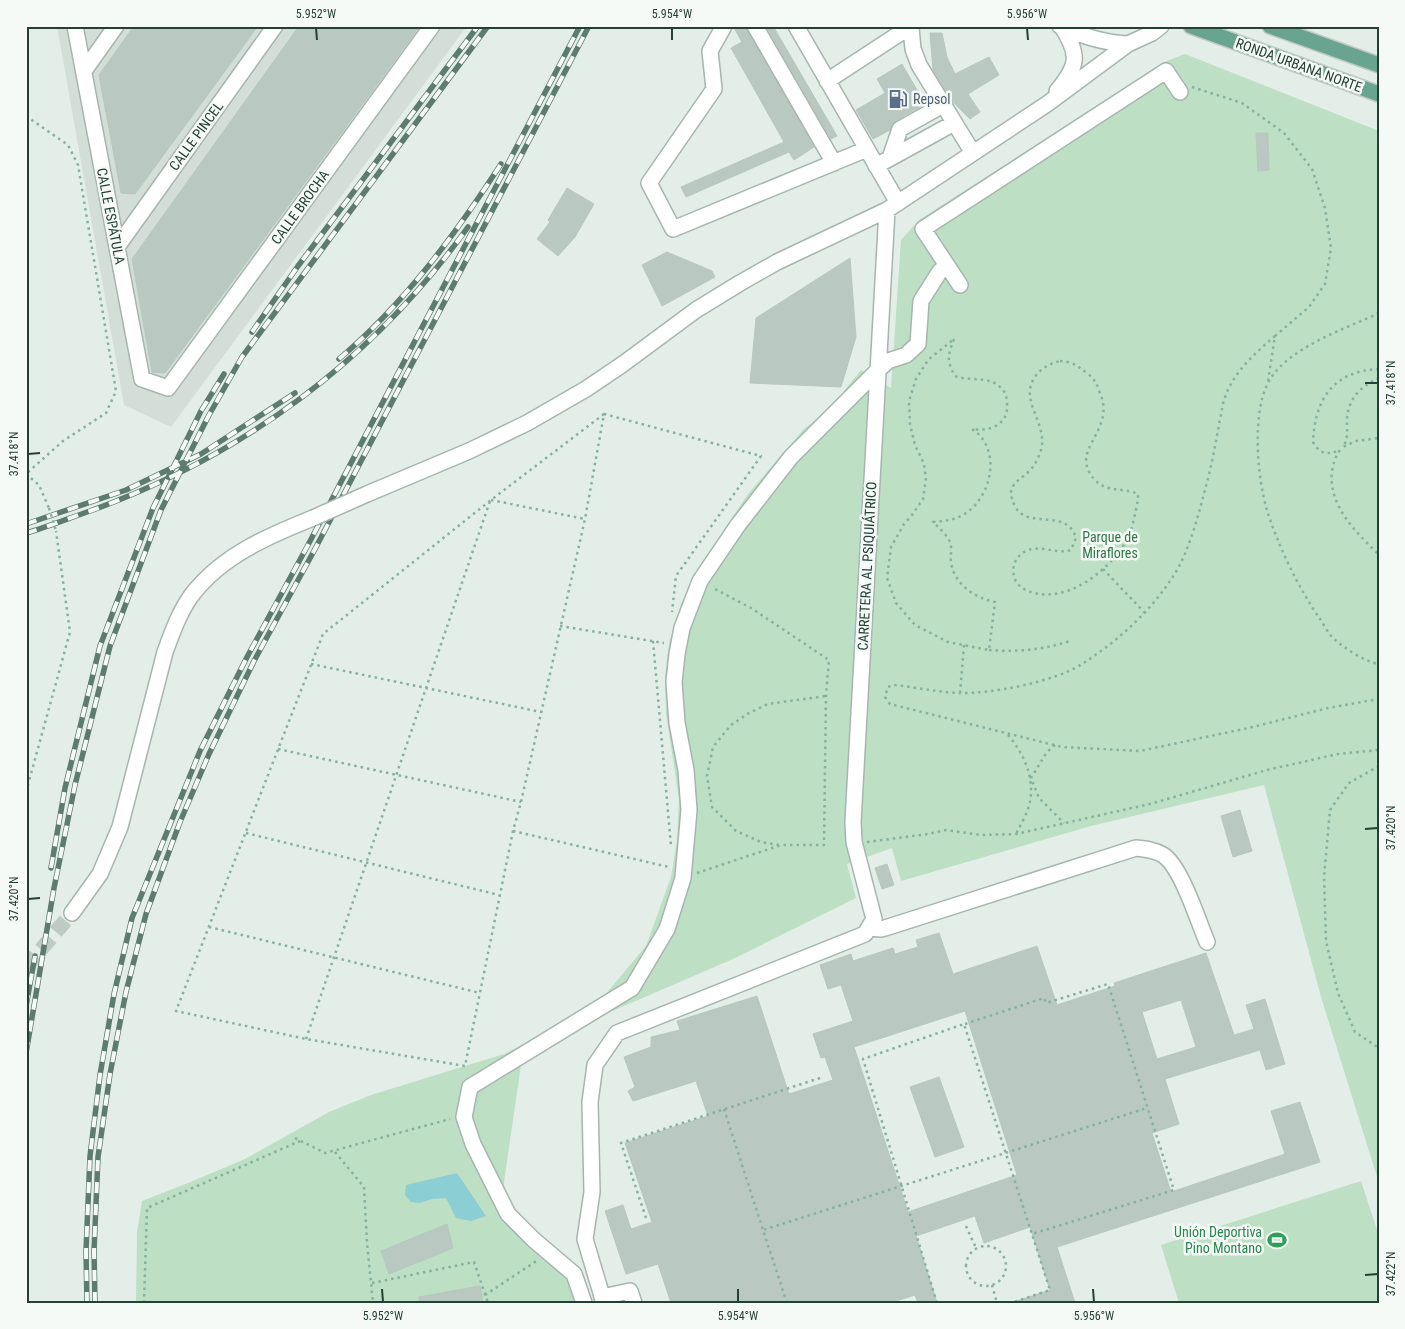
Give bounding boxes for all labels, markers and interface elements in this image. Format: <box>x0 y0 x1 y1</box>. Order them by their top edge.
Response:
text: 5.952°W <box>296 7 336 21</box>
text: 5.954°W <box>652 7 692 21</box>
text: 5.956°W <box>1007 7 1047 21</box>
street label: RONDA URBANA NORTE <box>1234 35 1364 95</box>
fuel station icon: Repsol <box>887 88 909 110</box>
place label: Repsol <box>913 91 951 107</box>
street label: CALLE PINCEL <box>166 98 226 173</box>
street label: CALLE ESPÁTULA <box>94 166 129 265</box>
street label: CALLE BROCHA <box>268 167 332 247</box>
text: 37.418°N <box>1384 361 1398 405</box>
text: 37.418°N <box>7 432 21 476</box>
street label: CARRETERA AL PSIQUIÁTRICO <box>854 481 879 651</box>
park label: Parque de Miraflores <box>1082 529 1138 561</box>
text: 37.420°N <box>1384 806 1398 850</box>
text: 37.420°N <box>7 877 21 921</box>
place label: Unión Deportiva Pino Montano <box>1174 1224 1262 1256</box>
sports icon: Unión Deportiva Pino Montano <box>1266 1229 1288 1251</box>
text: 37.422°N <box>1384 1252 1398 1296</box>
text: 5.952°W <box>363 1309 403 1323</box>
text: 5.954°W <box>718 1309 758 1323</box>
text: 5.956°W <box>1074 1309 1114 1323</box>

